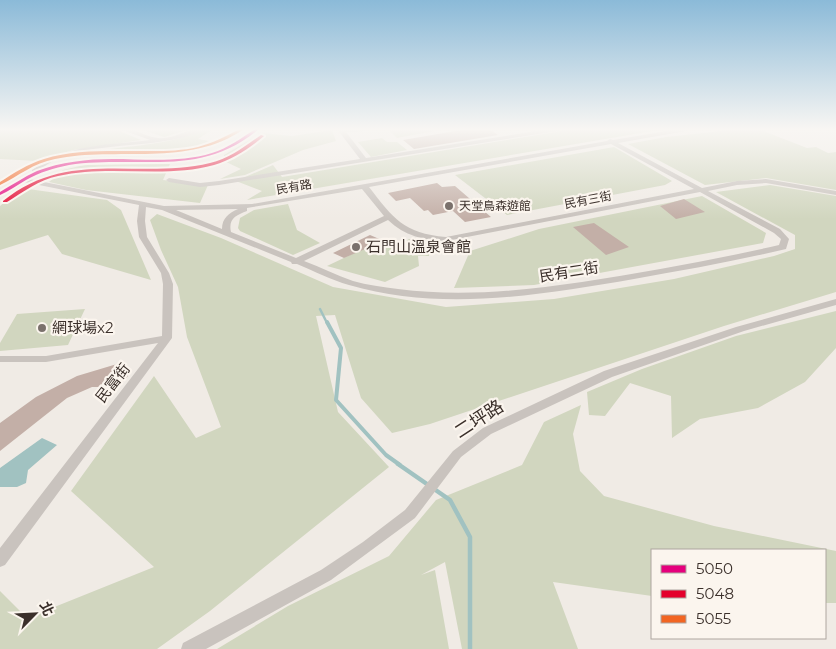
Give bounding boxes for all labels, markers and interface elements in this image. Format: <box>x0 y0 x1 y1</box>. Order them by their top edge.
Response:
street label: 民有路 <box>275 176 313 197</box>
street label: 民有三街 <box>563 188 613 211</box>
place label: 天堂鳥森遊館 <box>459 198 531 213</box>
marker: 天堂鳥森遊館 <box>443 200 455 212</box>
place label: 石門山溫泉會館 <box>366 237 471 256</box>
marker: 石門山溫泉會館 <box>350 241 362 253</box>
street label: 民有二街 <box>538 257 600 286</box>
place label: 網球場x2 <box>52 318 113 337</box>
marker: 網球場x2 <box>36 322 48 334</box>
street label: 民富街 <box>91 359 134 406</box>
street label: 二坪路 <box>450 395 508 443</box>
legend <box>651 549 826 639</box>
text: 5050 <box>696 559 733 578</box>
text: 5048 <box>696 584 734 603</box>
north arrow <box>10 589 60 639</box>
text: 北 <box>36 599 58 619</box>
text: 5055 <box>696 609 731 628</box>

